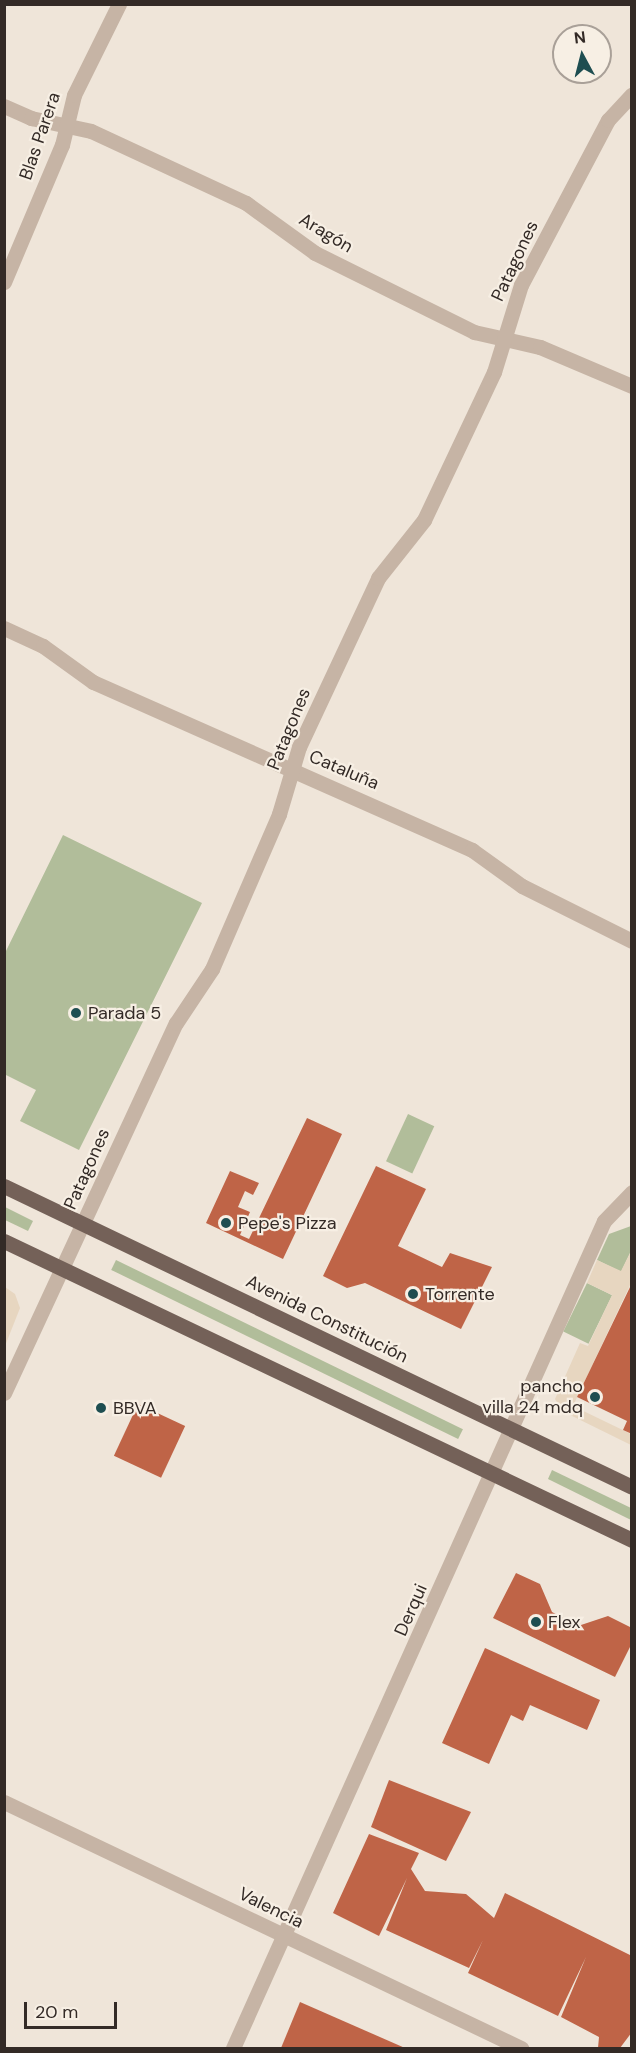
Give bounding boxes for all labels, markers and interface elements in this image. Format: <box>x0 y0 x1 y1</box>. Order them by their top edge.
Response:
north arrow <box>552 24 612 84</box>
text: N <box>573 26 587 49</box>
street label: Blas Parera <box>15 89 65 183</box>
street label: Aragón <box>295 209 357 257</box>
street label: Patagones <box>487 217 543 305</box>
street label: Patagones <box>263 685 315 773</box>
street label: Cataluña <box>306 746 382 794</box>
place label: Parada 5 <box>88 1002 161 1024</box>
marker: Parada 5 <box>69 1006 83 1020</box>
street label: Patagones <box>60 1125 114 1213</box>
place label: Pepe's Pizza <box>238 1212 337 1234</box>
marker: Pepe's Pizza <box>219 1216 233 1230</box>
street label: Avenida Constitución <box>242 1270 412 1368</box>
place label: Torrente <box>425 1283 495 1305</box>
marker: Torrente <box>406 1287 420 1301</box>
place label: pancho villa 24 mdq <box>482 1376 583 1418</box>
marker: pancho villa 24 mdq <box>588 1390 602 1404</box>
place label: BBVA <box>113 1397 157 1419</box>
marker: BBVA <box>94 1401 108 1415</box>
street label: Derqui <box>390 1581 432 1639</box>
place label: Flex <box>548 1611 580 1633</box>
marker: Flex <box>529 1615 543 1629</box>
street label: Valencia <box>235 1883 307 1933</box>
scale bar <box>27 1990 120 2028</box>
text: 20 m <box>35 2000 78 2024</box>

